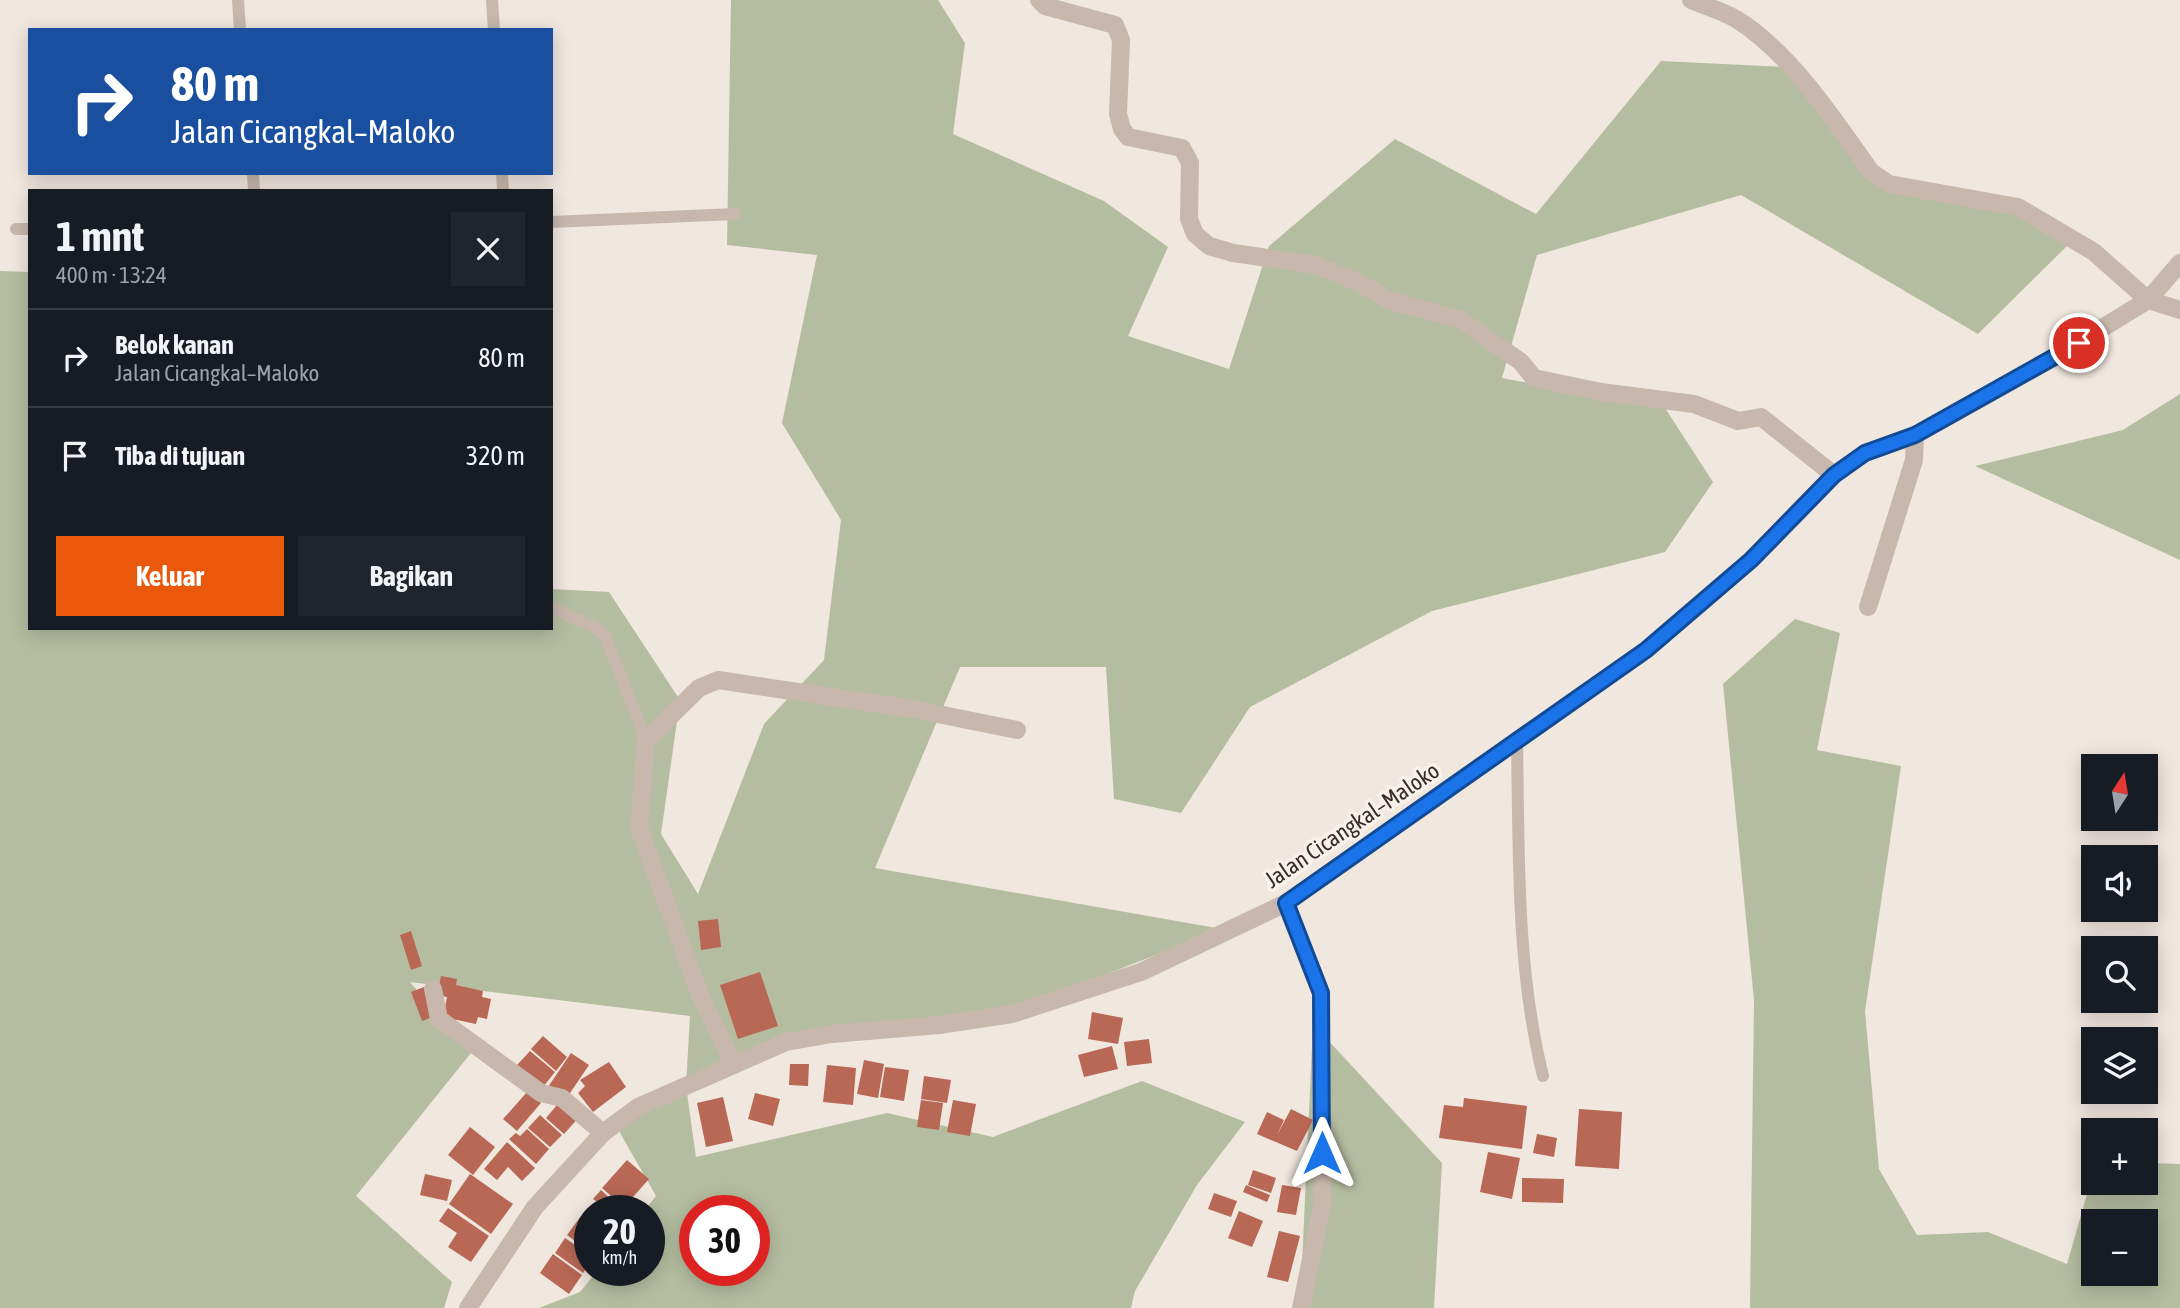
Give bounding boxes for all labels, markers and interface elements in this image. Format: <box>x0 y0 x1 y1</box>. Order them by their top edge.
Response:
text: 80 m <box>171 55 259 111</box>
icon: right <box>56 56 147 147</box>
text: Jalan Cicangkal–Maloko <box>171 113 455 150</box>
text: 1 mnt <box>56 212 144 260</box>
button: close <box>451 212 525 286</box>
text: 400 m · 13:24 <box>56 262 167 288</box>
pin <box>2049 313 2109 373</box>
icon: arrive <box>2060 324 2098 362</box>
text: Belok kanan <box>115 330 234 360</box>
icon: right <box>56 339 94 377</box>
text: 80 m <box>478 343 525 373</box>
text: Jalan Cicangkal–Maloko <box>115 360 319 386</box>
icon: arrive <box>56 437 94 475</box>
text: Tiba di tujuan <box>115 441 245 471</box>
text: 320 m <box>466 441 525 471</box>
button: Keluar <box>56 536 284 616</box>
button: Bagikan <box>298 536 525 616</box>
north arrow <box>2081 754 2158 831</box>
map controls <box>2081 754 2158 1286</box>
street label: Jalan Cicangkal–Maloko <box>1260 757 1444 893</box>
button: sound <box>2081 845 2158 922</box>
button: search <box>2081 936 2158 1013</box>
button: layers <box>2081 1027 2158 1104</box>
position arrow <box>1285 1116 1359 1190</box>
button: + <box>2081 1118 2158 1195</box>
speed limit sign: 30 <box>679 1195 770 1286</box>
button: − <box>2081 1209 2158 1286</box>
text: 20 <box>603 1211 636 1251</box>
text: km/h <box>602 1247 637 1268</box>

